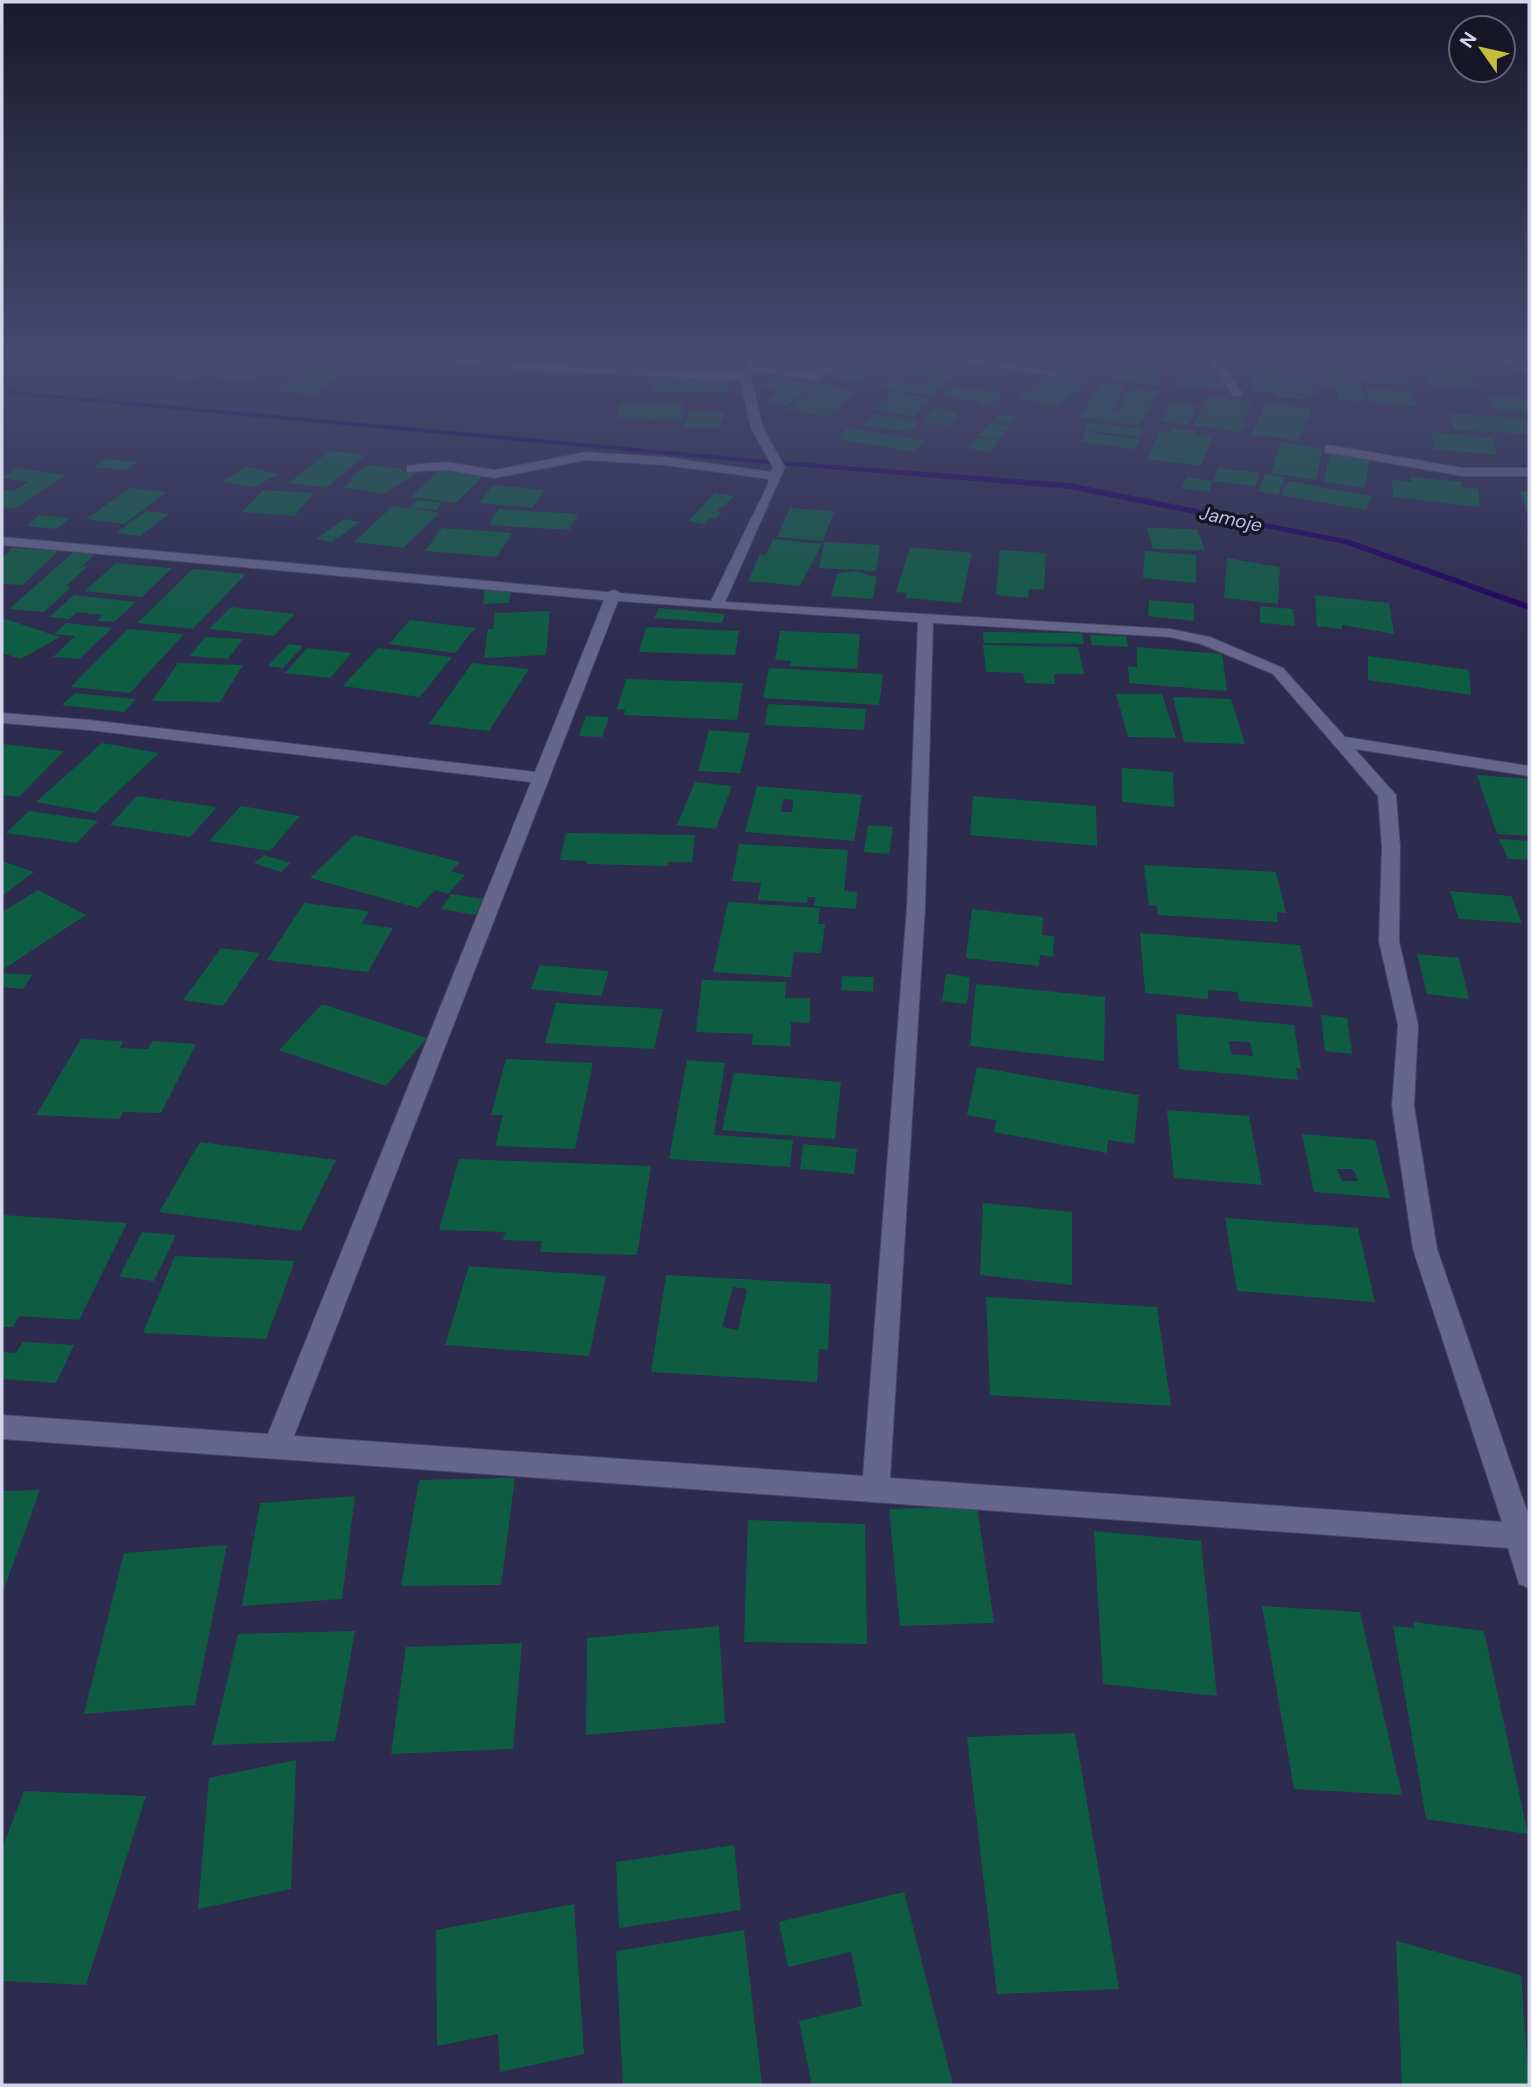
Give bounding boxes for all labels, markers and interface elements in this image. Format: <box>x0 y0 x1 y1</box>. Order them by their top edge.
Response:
north arrow <box>1447 14 1517 84</box>
text: N <box>1454 27 1483 53</box>
water label: Jamoje <box>1197 500 1265 538</box>

